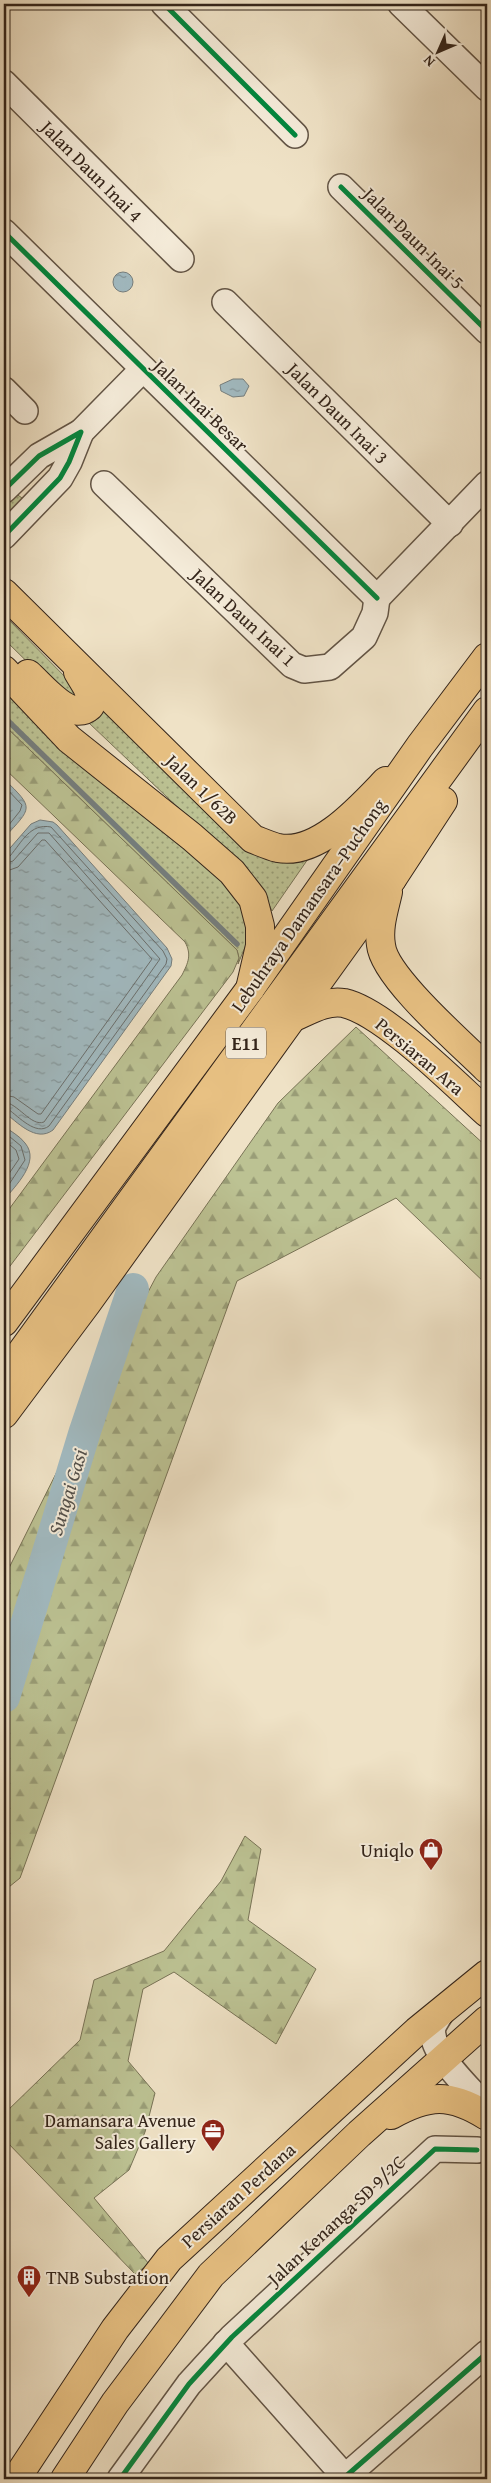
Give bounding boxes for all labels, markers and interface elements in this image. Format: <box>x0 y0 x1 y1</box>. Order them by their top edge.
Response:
north arrow <box>414 28 464 78</box>
text: N <box>418 50 439 72</box>
street label: Jalan Daun Inai 4 <box>33 112 149 228</box>
street label: Jalan Daun Inai 5 <box>355 179 471 295</box>
street label: Jalan Inai Besar <box>146 351 255 458</box>
street label: Jalan Daun Inai 3 <box>279 354 395 470</box>
street label: Jalan Daun Inai 1 <box>184 560 303 673</box>
street label: Jalan 1/62B <box>158 746 245 831</box>
street label: Lebuhraya Damansara–Puchong <box>223 792 393 1017</box>
street label: Persiaran Ara <box>369 1010 471 1102</box>
road number: E11 <box>226 1028 266 1058</box>
water label: Sungai Gasi <box>40 1445 94 1539</box>
place label: Uniqlo <box>360 1836 414 1864</box>
shop icon: Uniqlo <box>418 1837 444 1871</box>
place label: Damansara Avenue Sales Gallery <box>45 2106 197 2156</box>
office icon: Damansara Avenue Sales Gallery <box>200 2118 226 2152</box>
street label: Persiaran Perdana <box>174 2136 302 2254</box>
street label: Jalan Kenanga SD 9/2C <box>259 2148 411 2293</box>
place label: TNB Substation <box>46 2263 169 2291</box>
building icon: TNB Substation <box>16 2264 42 2298</box>

